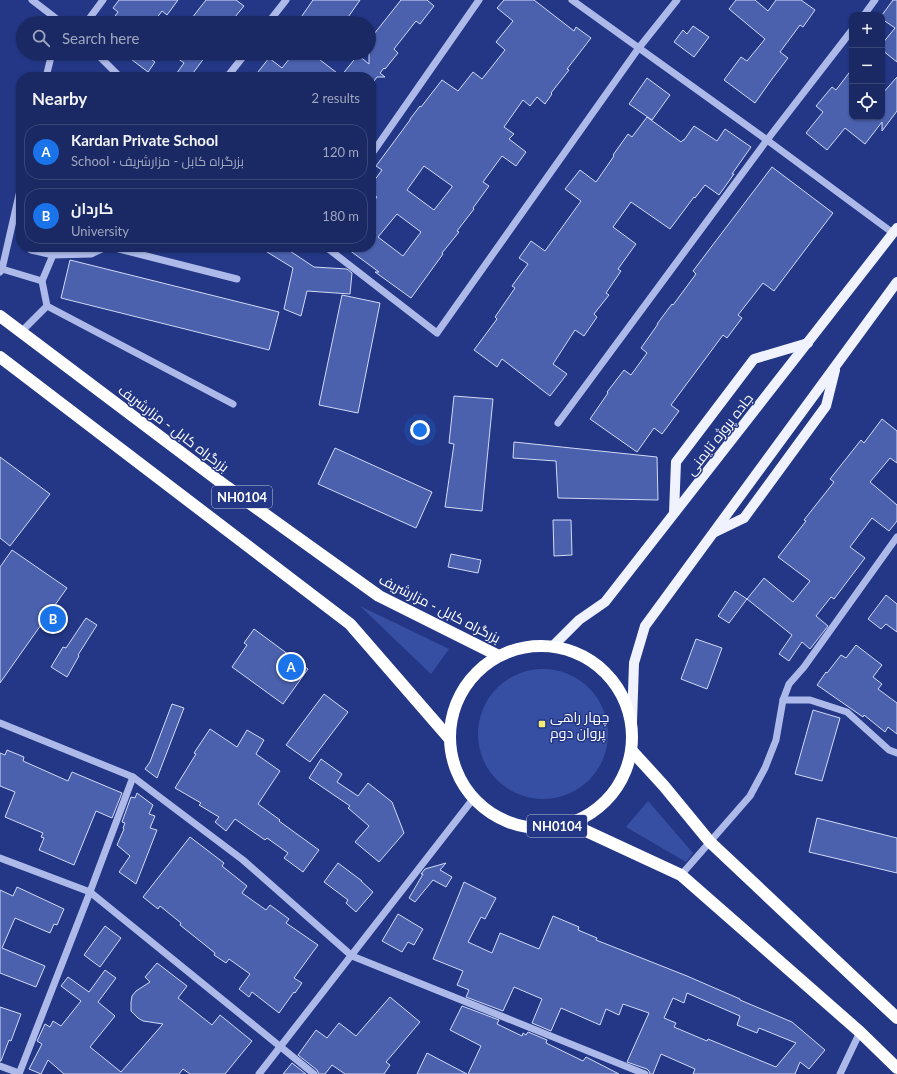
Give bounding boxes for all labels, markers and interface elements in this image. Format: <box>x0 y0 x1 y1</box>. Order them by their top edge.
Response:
map controls <box>849 12 885 120</box>
button: + <box>849 12 885 48</box>
search box <box>16 16 376 60</box>
icon: search <box>30 27 52 49</box>
text: Search here <box>62 29 139 47</box>
button: − <box>849 48 885 84</box>
button: locate <box>849 84 885 120</box>
text: Nearby <box>32 88 87 109</box>
text: 2 results <box>312 90 360 106</box>
text: Kardan Private School <box>71 131 218 149</box>
text: A <box>41 144 51 160</box>
text: 120 m <box>322 144 359 160</box>
text: School · بزرگراه کابل - مزارشریف <box>71 153 244 169</box>
text: کاردان <box>71 199 113 217</box>
text: B <box>42 208 50 224</box>
text: 180 m <box>322 208 359 224</box>
text: University <box>71 223 129 239</box>
street label: بزرگراه کابل - مزارشریف <box>115 381 233 475</box>
street label: جاده پروژه تایمنی <box>682 390 758 479</box>
your location <box>410 420 430 440</box>
road number: NH0104 <box>212 486 272 508</box>
street label: بزرگراه کابل - مزارشریف <box>376 570 504 646</box>
pin: B <box>40 604 66 634</box>
pin: A <box>278 652 304 682</box>
place label: چهار راهی پروان دوم <box>550 708 609 743</box>
marker: چهار راهی پروان دوم <box>537 719 547 729</box>
road number: NH0104 <box>527 815 587 837</box>

